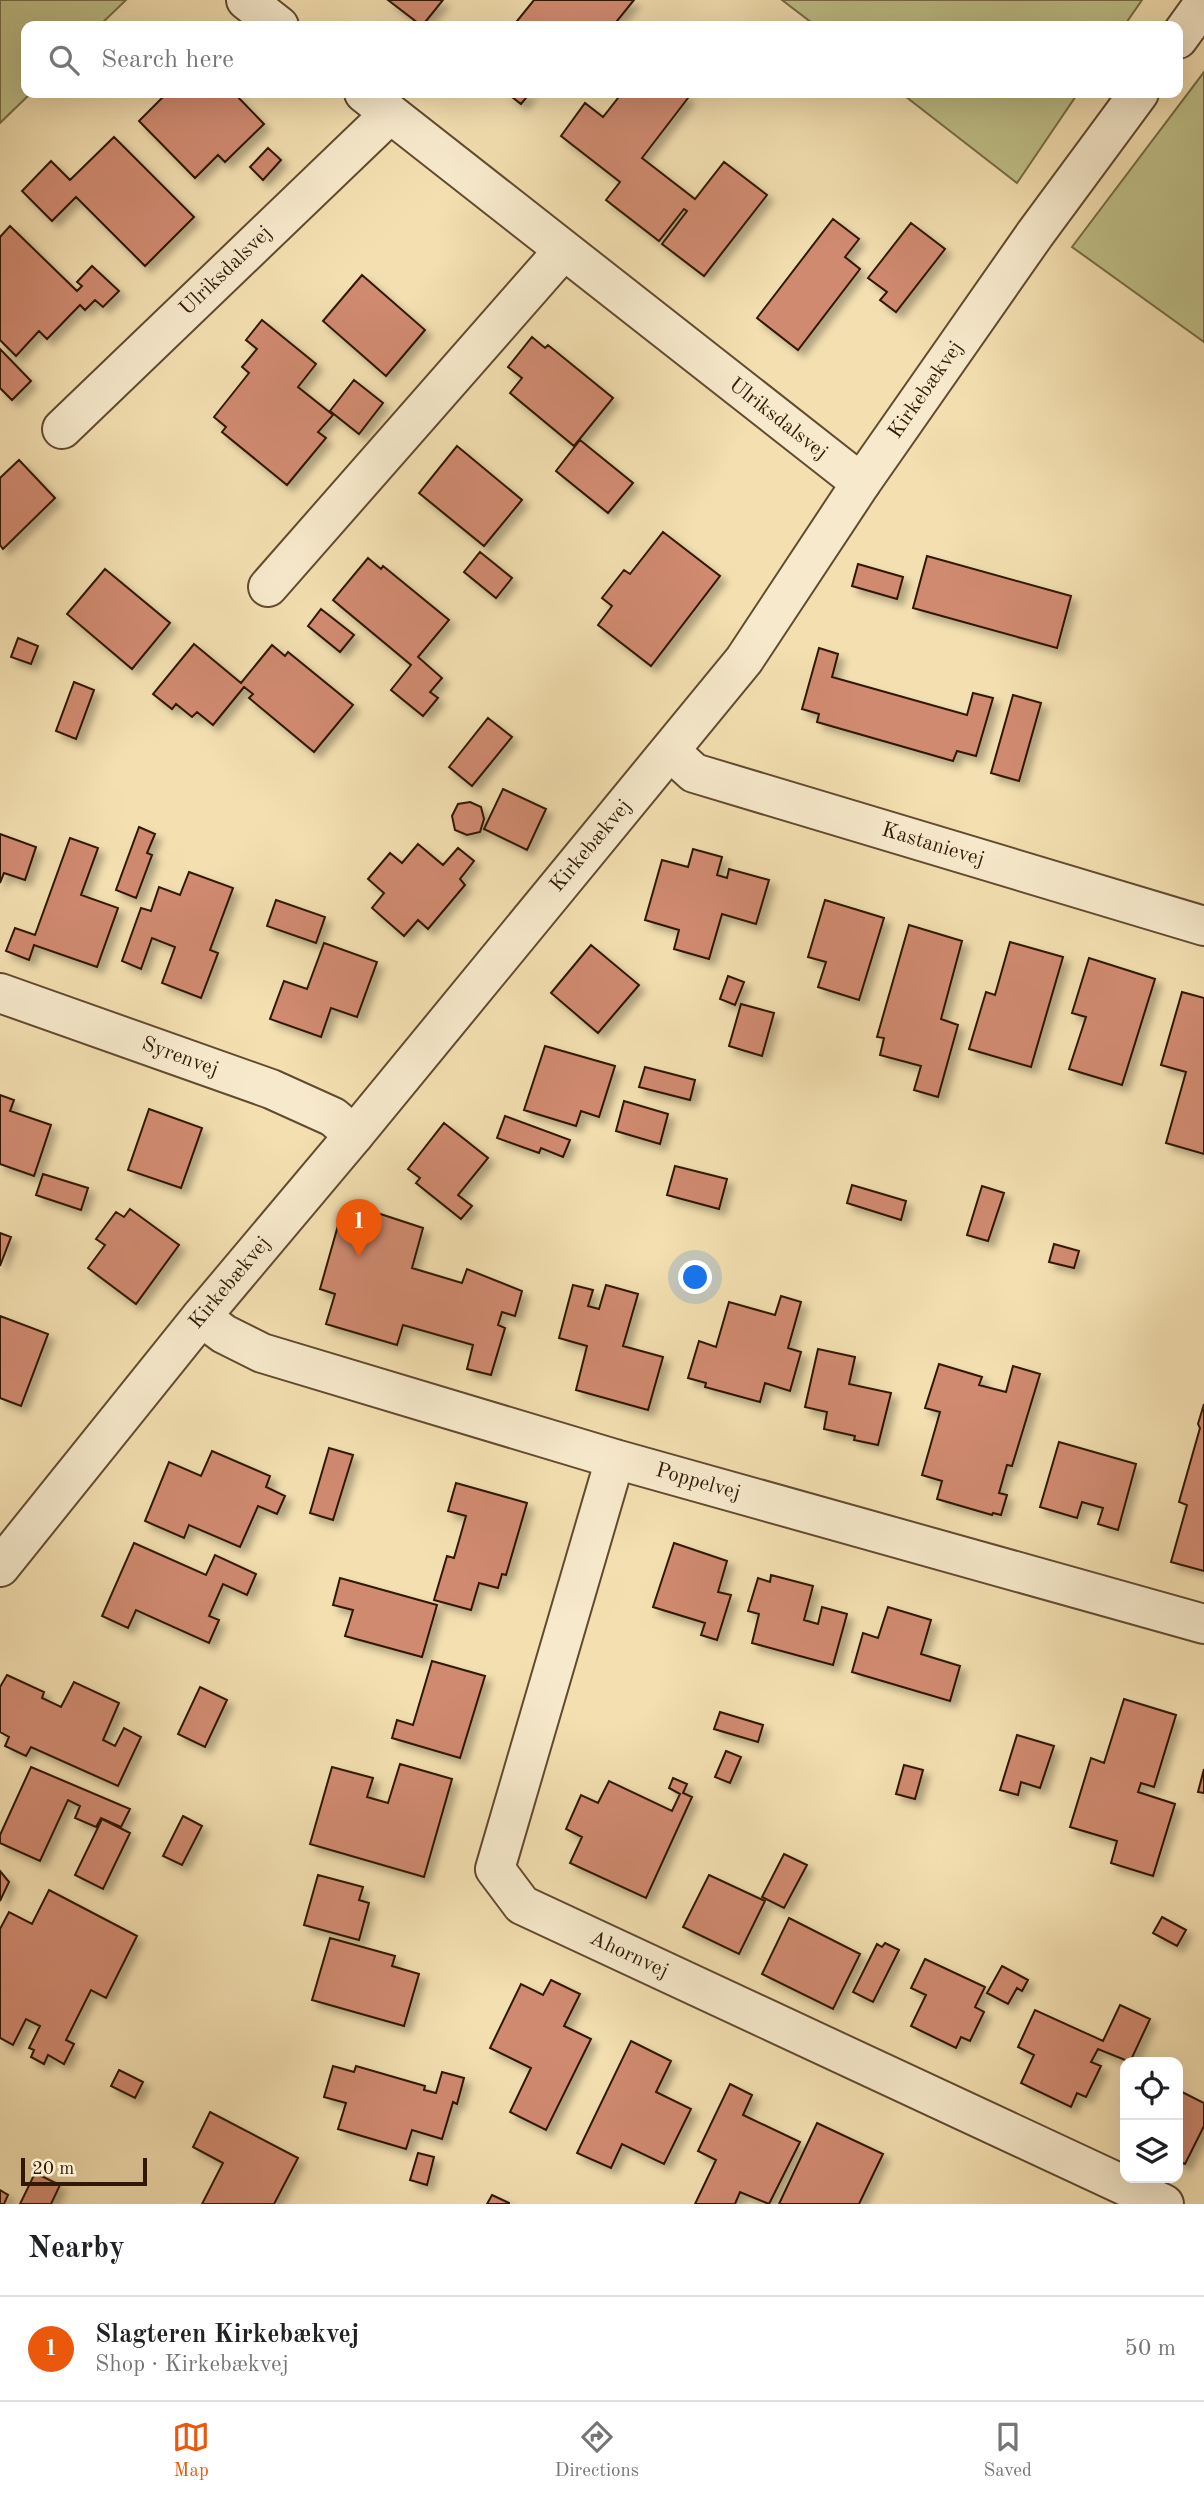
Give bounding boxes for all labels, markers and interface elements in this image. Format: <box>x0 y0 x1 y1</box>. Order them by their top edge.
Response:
search box <box>21 21 1183 98</box>
icon: search <box>45 41 83 79</box>
text: Search here <box>101 47 234 73</box>
street label: Ulriksdalsvej <box>176 222 276 320</box>
street label: Kirkebækvej <box>885 337 967 443</box>
street label: Ulriksdalsvej <box>725 374 831 464</box>
street label: Kirkebækvej <box>546 796 636 896</box>
street label: Kastanievej <box>879 819 987 871</box>
street label: Syrenvej <box>139 1033 221 1081</box>
pin: 1 <box>336 1199 382 1257</box>
street label: Kirkebækvej <box>185 1233 275 1333</box>
your location <box>678 1260 712 1294</box>
street label: Poppelvej <box>653 1460 743 1504</box>
street label: Ahornvej <box>586 1928 672 1982</box>
map controls <box>1120 2057 1183 2183</box>
button: locate <box>1120 2057 1183 2120</box>
button: layers <box>1120 2120 1183 2183</box>
scale bar <box>21 2155 147 2187</box>
text: 20 m <box>32 2160 74 2179</box>
text: Nearby <box>28 2234 125 2264</box>
text: Slagteren Kirkebækvej <box>95 2322 359 2348</box>
text: 1 <box>44 2337 58 2360</box>
text: 50 m <box>1125 2337 1176 2360</box>
text: Shop · Kirkebækvej <box>95 2353 289 2376</box>
tab: Map <box>172 2418 210 2483</box>
tab: Directions <box>555 2418 639 2483</box>
tab: Saved <box>983 2418 1032 2483</box>

